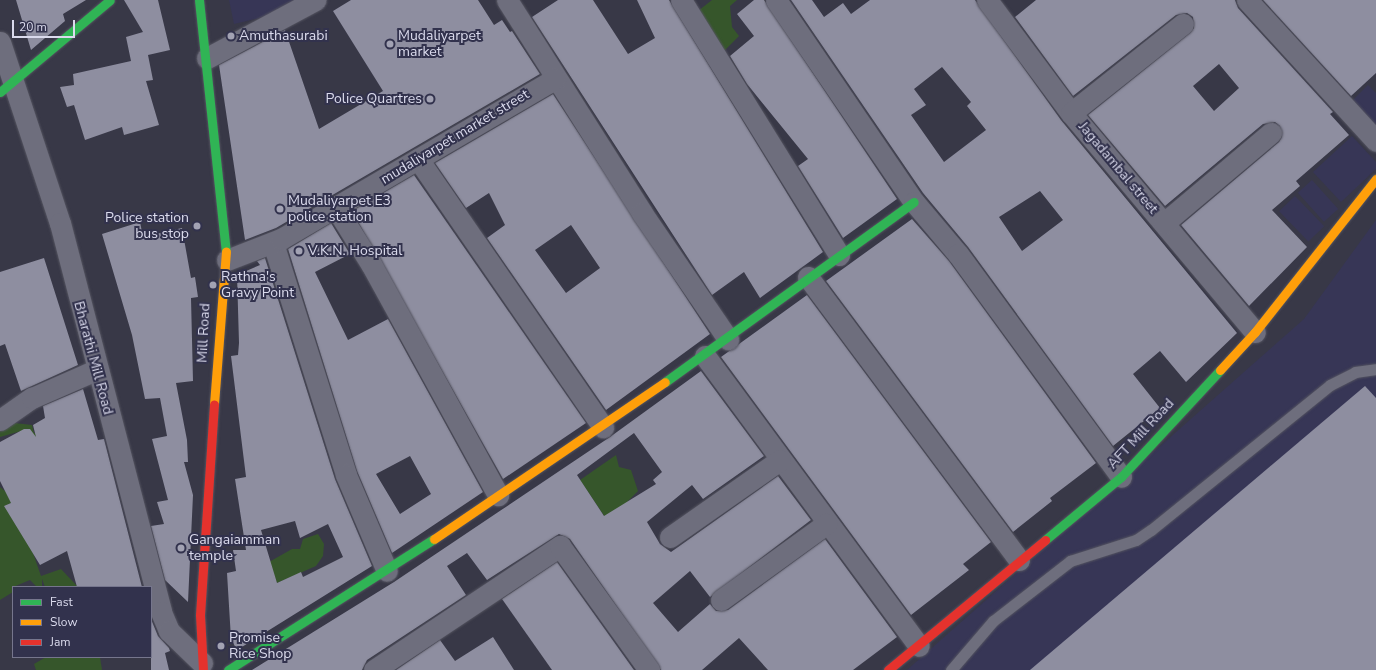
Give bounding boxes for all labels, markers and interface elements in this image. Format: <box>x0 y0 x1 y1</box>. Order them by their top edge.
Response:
scale bar <box>14 12 77 38</box>
text: 20 m <box>19 19 47 35</box>
place label: Amuthasurabi <box>239 28 328 44</box>
place label: Mudaliyarpet market <box>398 28 481 60</box>
marker: Amuthasurabi <box>226 31 236 41</box>
marker: Mudaliyarpet market <box>385 39 395 49</box>
street label: mudaliyarpet market street <box>378 86 532 188</box>
place label: Police Quartres <box>325 91 422 107</box>
marker: Police Quartres <box>425 94 435 104</box>
street label: Jagadambal street <box>1075 119 1161 217</box>
place label: Mudaliyarpet E3 police station <box>288 193 391 226</box>
marker: Mudaliyarpet E3 police station <box>275 204 285 214</box>
place label: Police station bus stop <box>105 210 189 242</box>
marker: Police station bus stop <box>192 221 202 231</box>
place label: V.K.N. Hospital <box>308 243 402 259</box>
marker: V.K.N. Hospital <box>293 245 305 257</box>
place label: Rathna's Gravy Point <box>221 269 294 302</box>
marker: Rathna's Gravy Point <box>208 280 218 290</box>
street label: Bharathi Mill Road <box>70 300 116 416</box>
street label: Mill Road <box>194 303 214 363</box>
street label: AFT Mill Road <box>1104 396 1178 472</box>
place label: Gangaiamman temple <box>189 532 280 564</box>
marker: Gangaiamman temple <box>176 543 186 553</box>
legend <box>12 586 152 658</box>
text: Fast <box>50 594 73 610</box>
text: Slow <box>50 614 78 630</box>
place label: Promise Rice Shop <box>229 630 292 662</box>
text: Jam <box>50 634 71 650</box>
marker: Promise Rice Shop <box>216 641 226 651</box>

